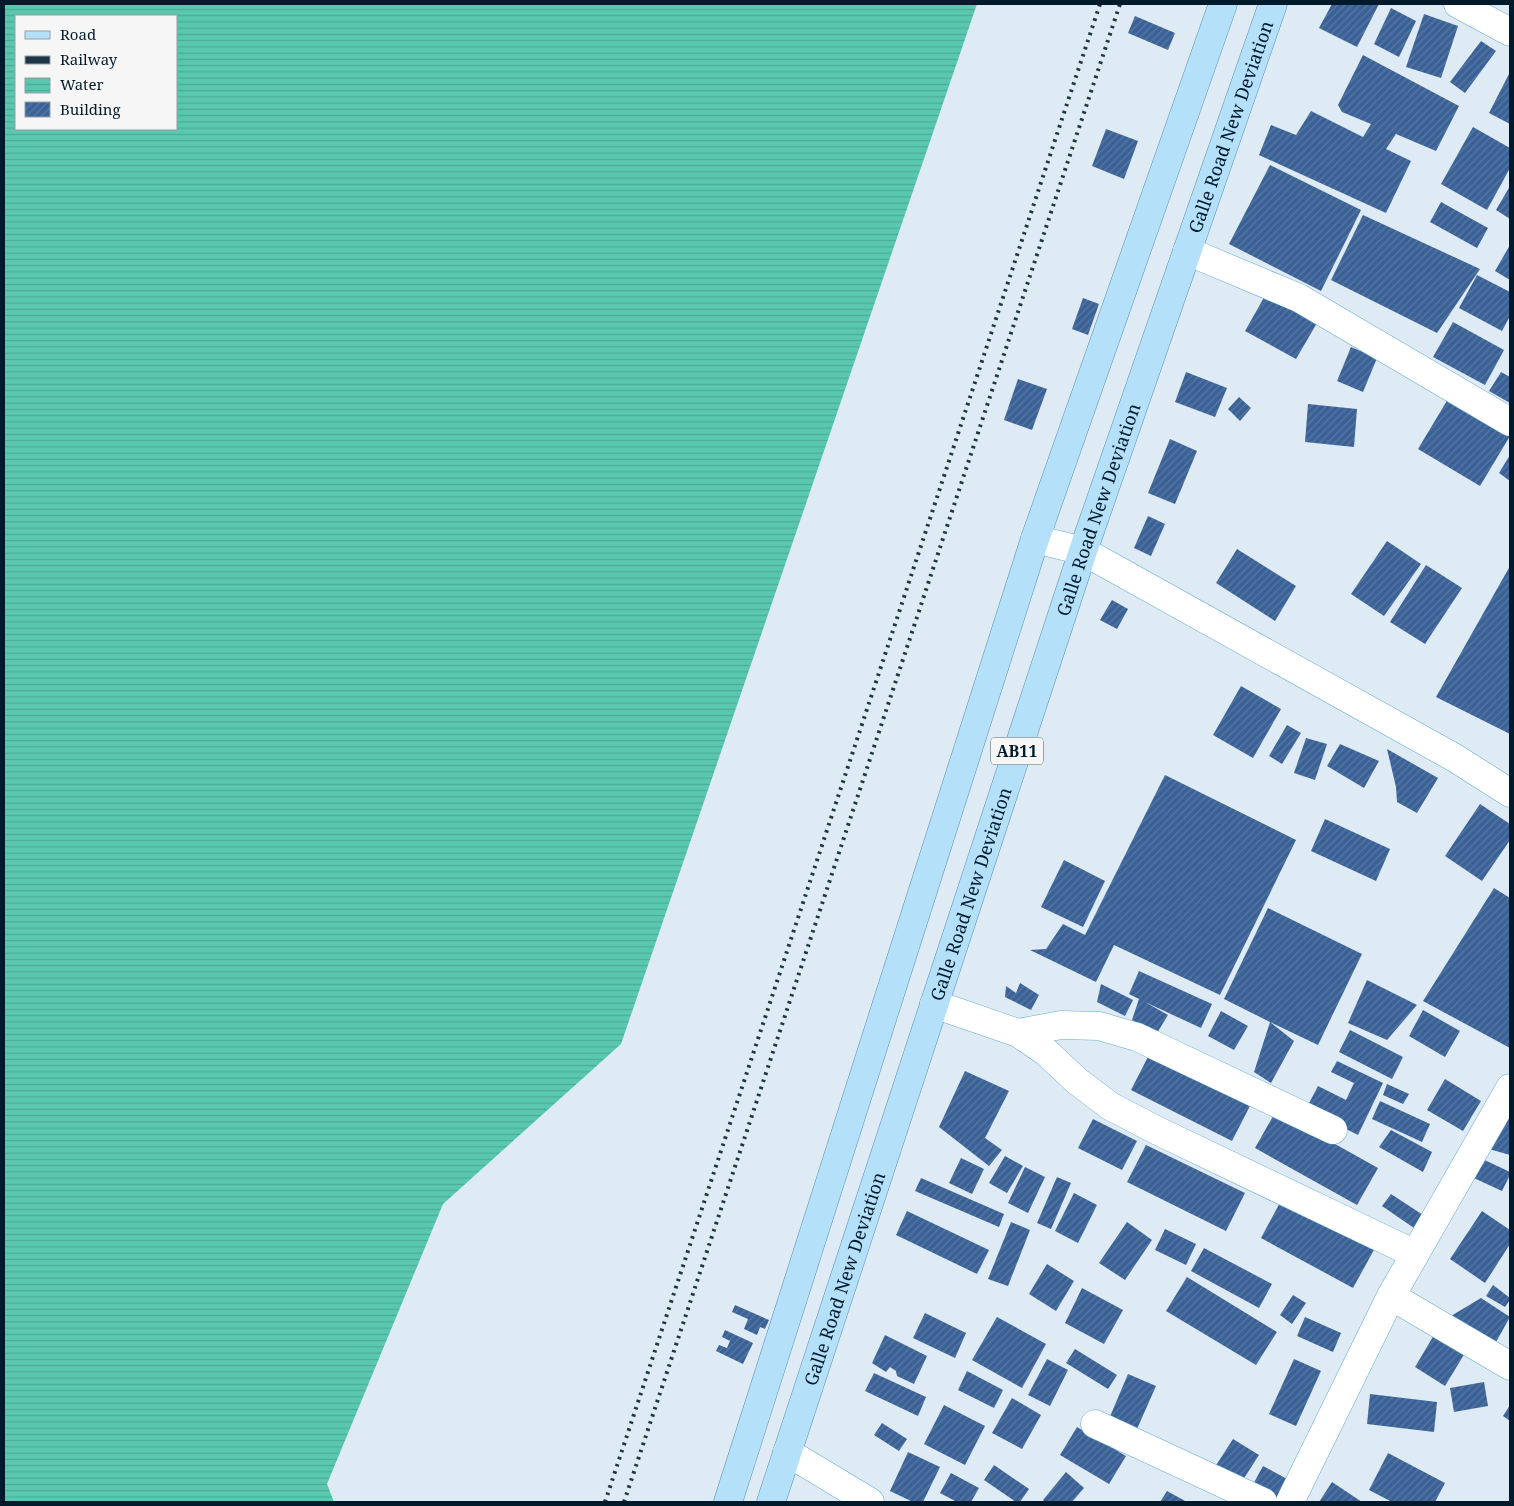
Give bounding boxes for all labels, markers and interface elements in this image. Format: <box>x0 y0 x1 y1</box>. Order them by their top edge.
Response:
legend <box>15 15 178 130</box>
street label: Galle Road New Deviation <box>1182 17 1278 236</box>
text: Road <box>60 24 96 44</box>
text: Railway <box>60 49 118 69</box>
text: Water <box>60 74 103 94</box>
text: Building <box>60 99 121 119</box>
street label: Galle Road New Deviation <box>1051 400 1146 619</box>
road number: AB11 <box>991 738 1043 764</box>
street label: Galle Road New Deviation <box>924 784 1017 1004</box>
street label: Galle Road New Deviation <box>798 1168 891 1389</box>

